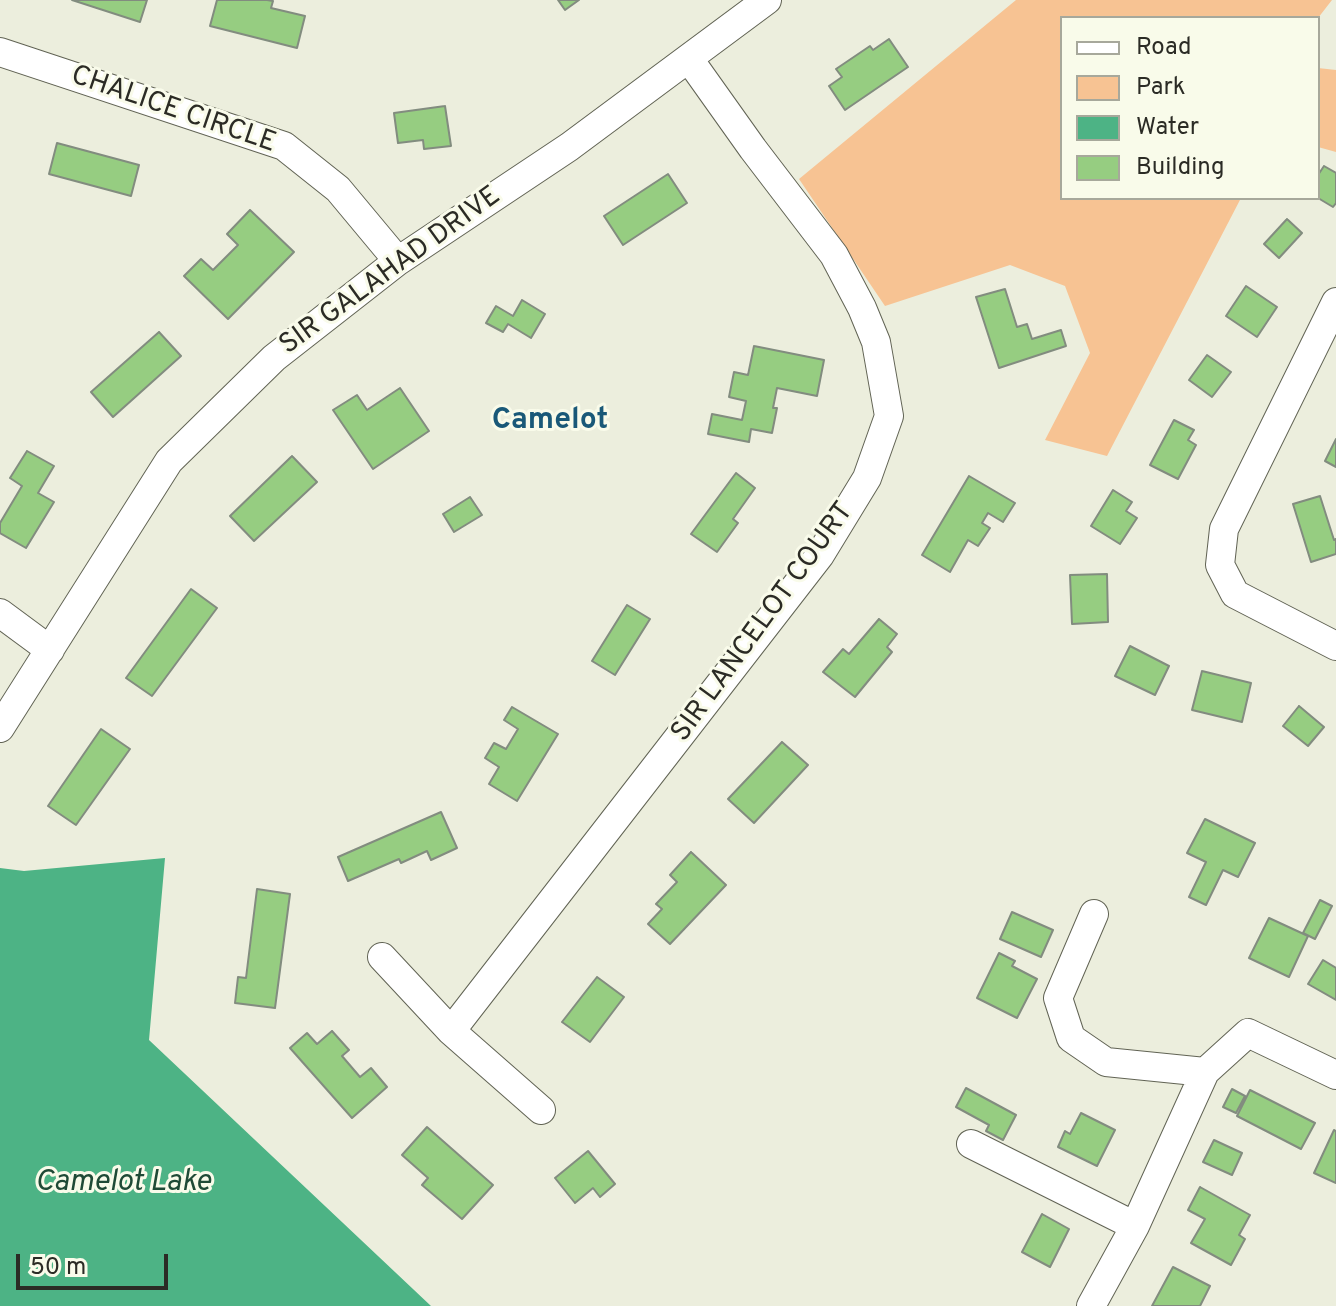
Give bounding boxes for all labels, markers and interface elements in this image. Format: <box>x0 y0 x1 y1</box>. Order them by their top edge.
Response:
legend <box>1060 16 1320 200</box>
text: Road <box>1136 33 1192 63</box>
street label: CHALICE CIRCLE <box>66 60 280 162</box>
text: Park <box>1136 73 1186 103</box>
text: Water <box>1136 113 1199 143</box>
text: Building <box>1136 153 1225 183</box>
street label: SIR GALAHAD DRIVE <box>274 181 508 363</box>
district label: Camelot <box>492 404 608 440</box>
street label: SIR LANCELOT COURT <box>666 497 862 749</box>
water label: Camelot Lake <box>35 1166 211 1202</box>
scale bar <box>20 1238 172 1288</box>
text: 50 m <box>30 1253 86 1283</box>

